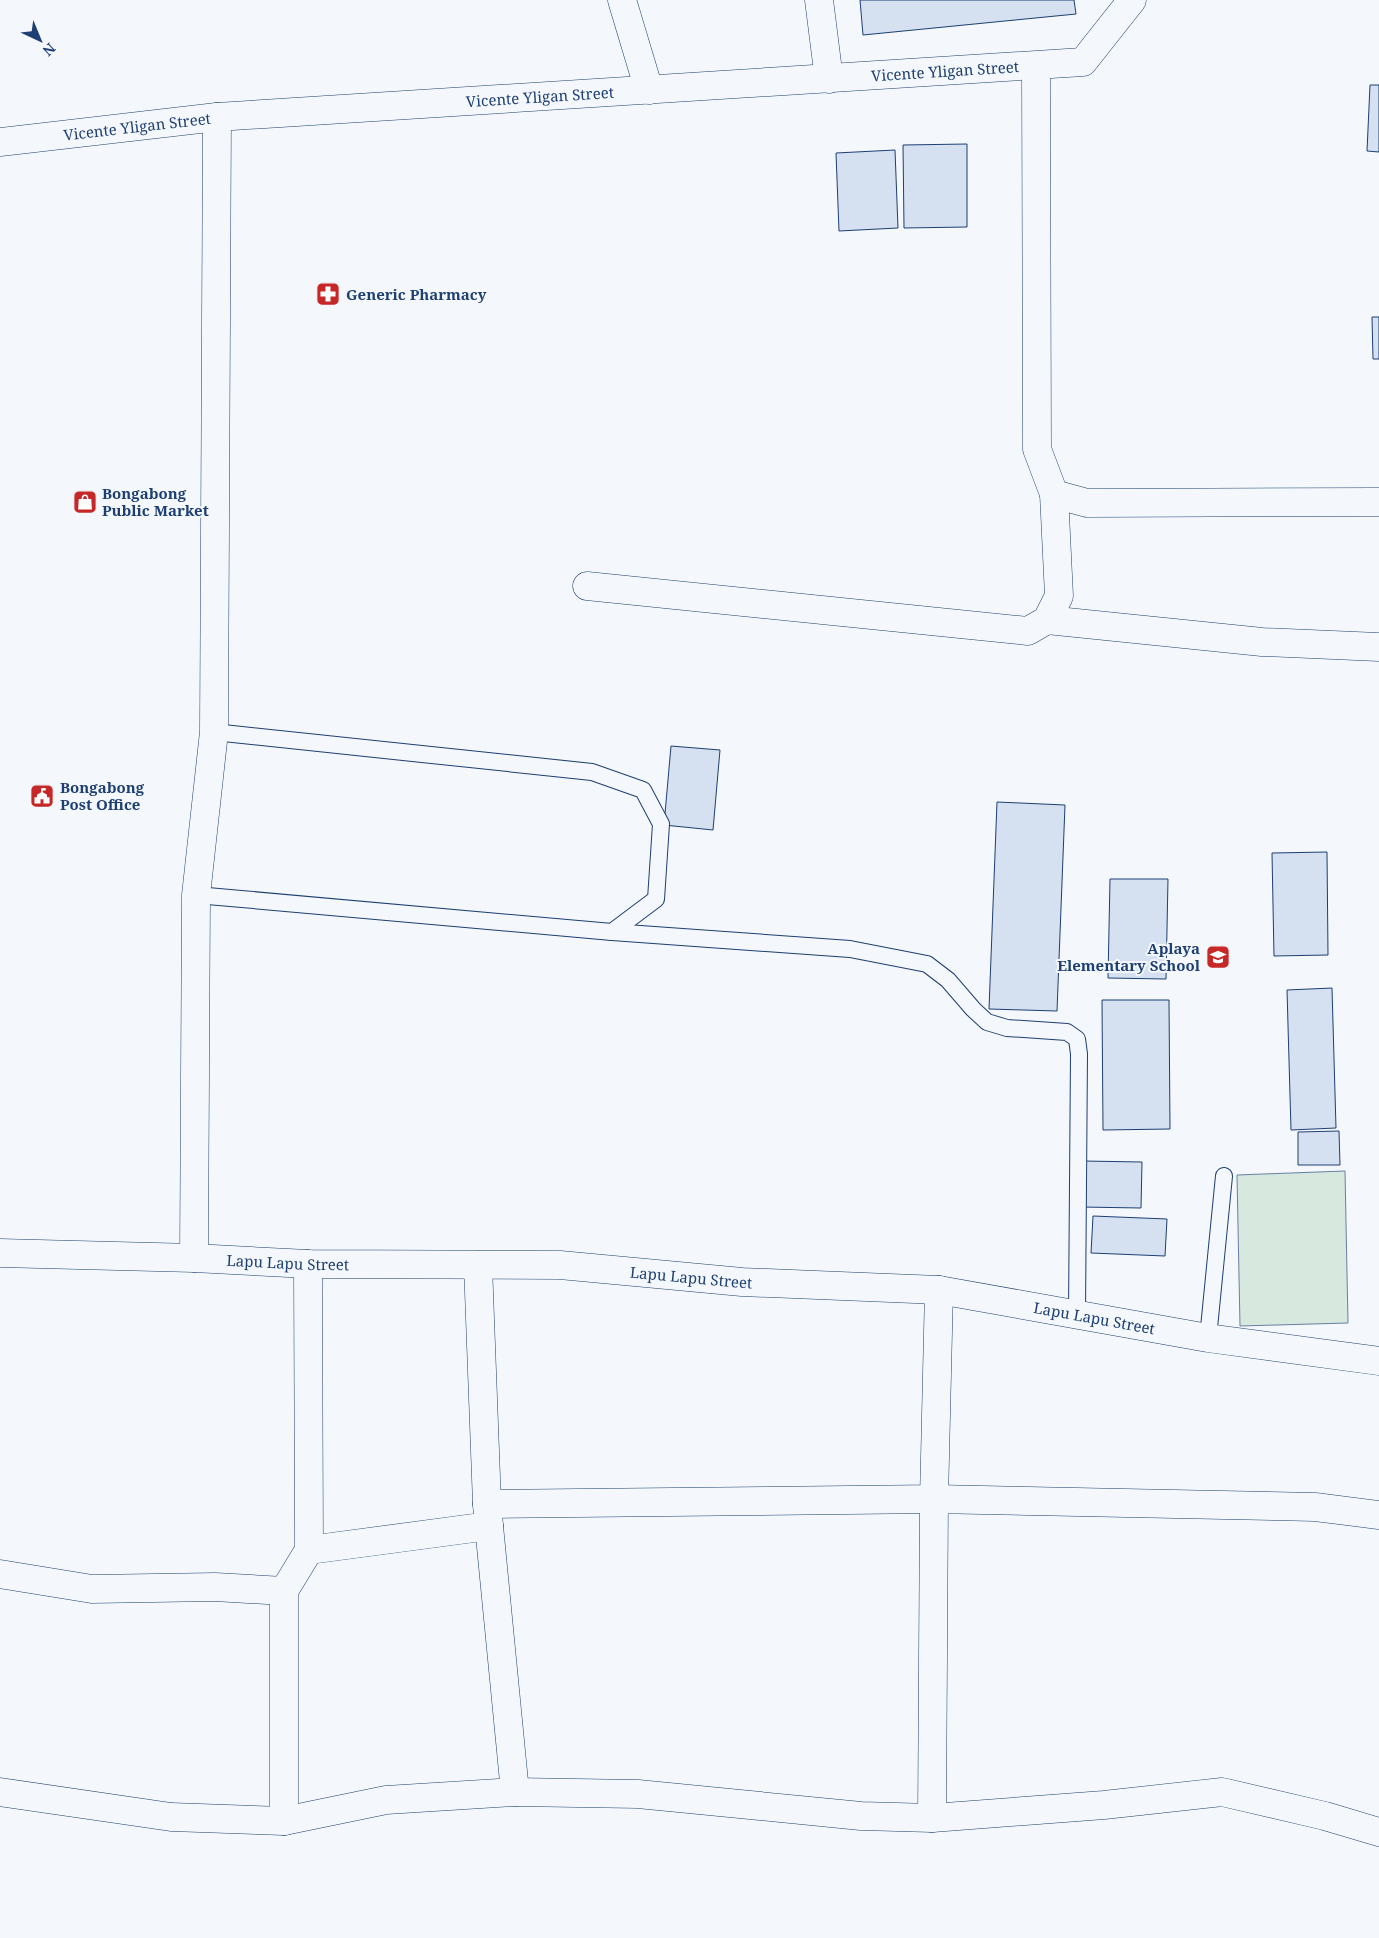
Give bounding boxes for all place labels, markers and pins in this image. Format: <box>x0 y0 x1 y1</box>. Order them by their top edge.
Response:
pharmacy icon: Generic Pharmacy <box>315 281 341 307</box>
place label: Generic Pharmacy <box>346 284 487 304</box>
place label: Bongabong Public Market <box>102 483 209 520</box>
shop icon: Bongabong Public Market <box>72 489 98 515</box>
place label: Bongabong Post Office <box>60 777 145 814</box>
public building icon: Bongabong Post Office <box>29 783 55 809</box>
place label: Aplaya Elementary School <box>1057 938 1201 975</box>
school or university icon: Aplaya Elementary School <box>1205 944 1231 970</box>

